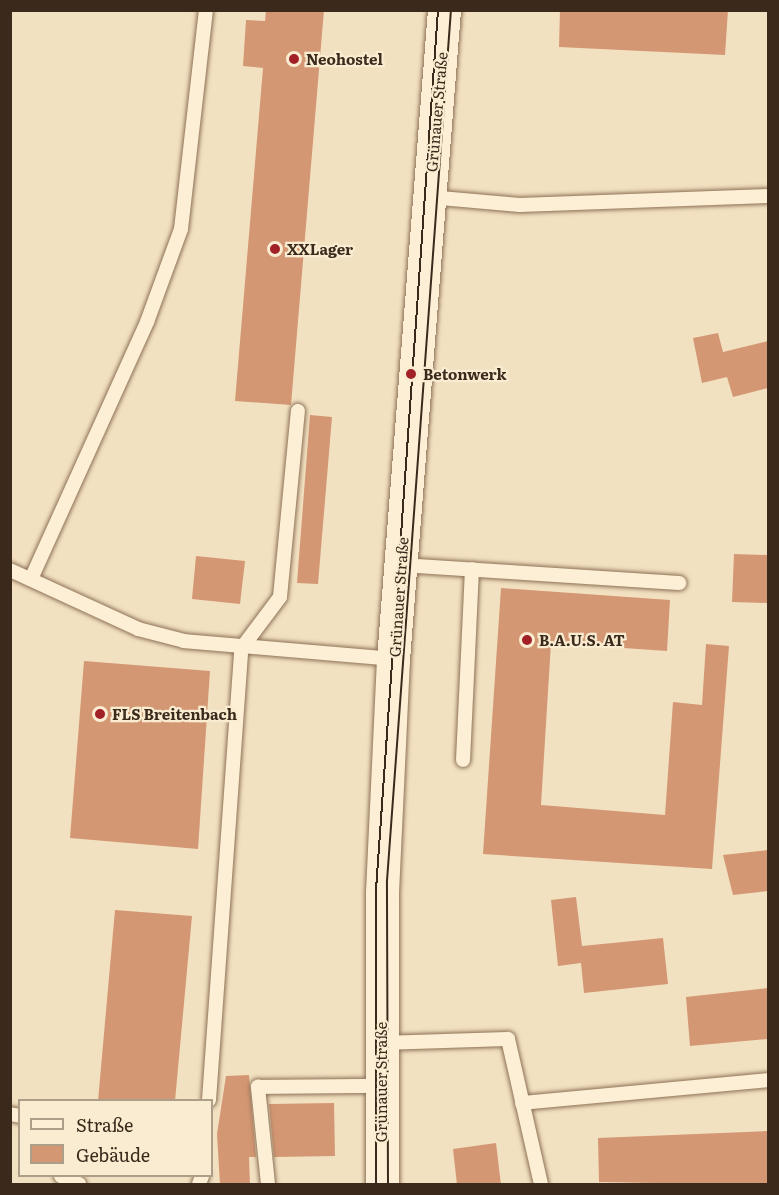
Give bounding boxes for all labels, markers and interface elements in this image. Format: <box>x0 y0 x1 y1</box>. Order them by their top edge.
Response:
place label: Neohostel <box>306 50 383 68</box>
street label: Grünauer Straße <box>422 51 450 173</box>
marker: Neohostel <box>287 52 301 66</box>
place label: XXLager <box>287 240 353 258</box>
marker: XXLager <box>268 242 282 256</box>
place label: Betonwerk <box>423 365 507 383</box>
marker: Betonwerk <box>404 367 418 381</box>
street label: Grünauer Straße <box>385 536 411 658</box>
place label: B.A.U.S. AT <box>539 631 625 649</box>
marker: B.A.U.S. AT <box>520 633 534 647</box>
place label: FLS Breitenbach <box>112 705 237 723</box>
marker: FLS Breitenbach <box>93 707 107 721</box>
street label: Grünauer Straße <box>372 1022 390 1142</box>
legend <box>18 1099 213 1177</box>
text: Straße <box>76 1111 133 1138</box>
text: Gebäude <box>76 1141 150 1168</box>

